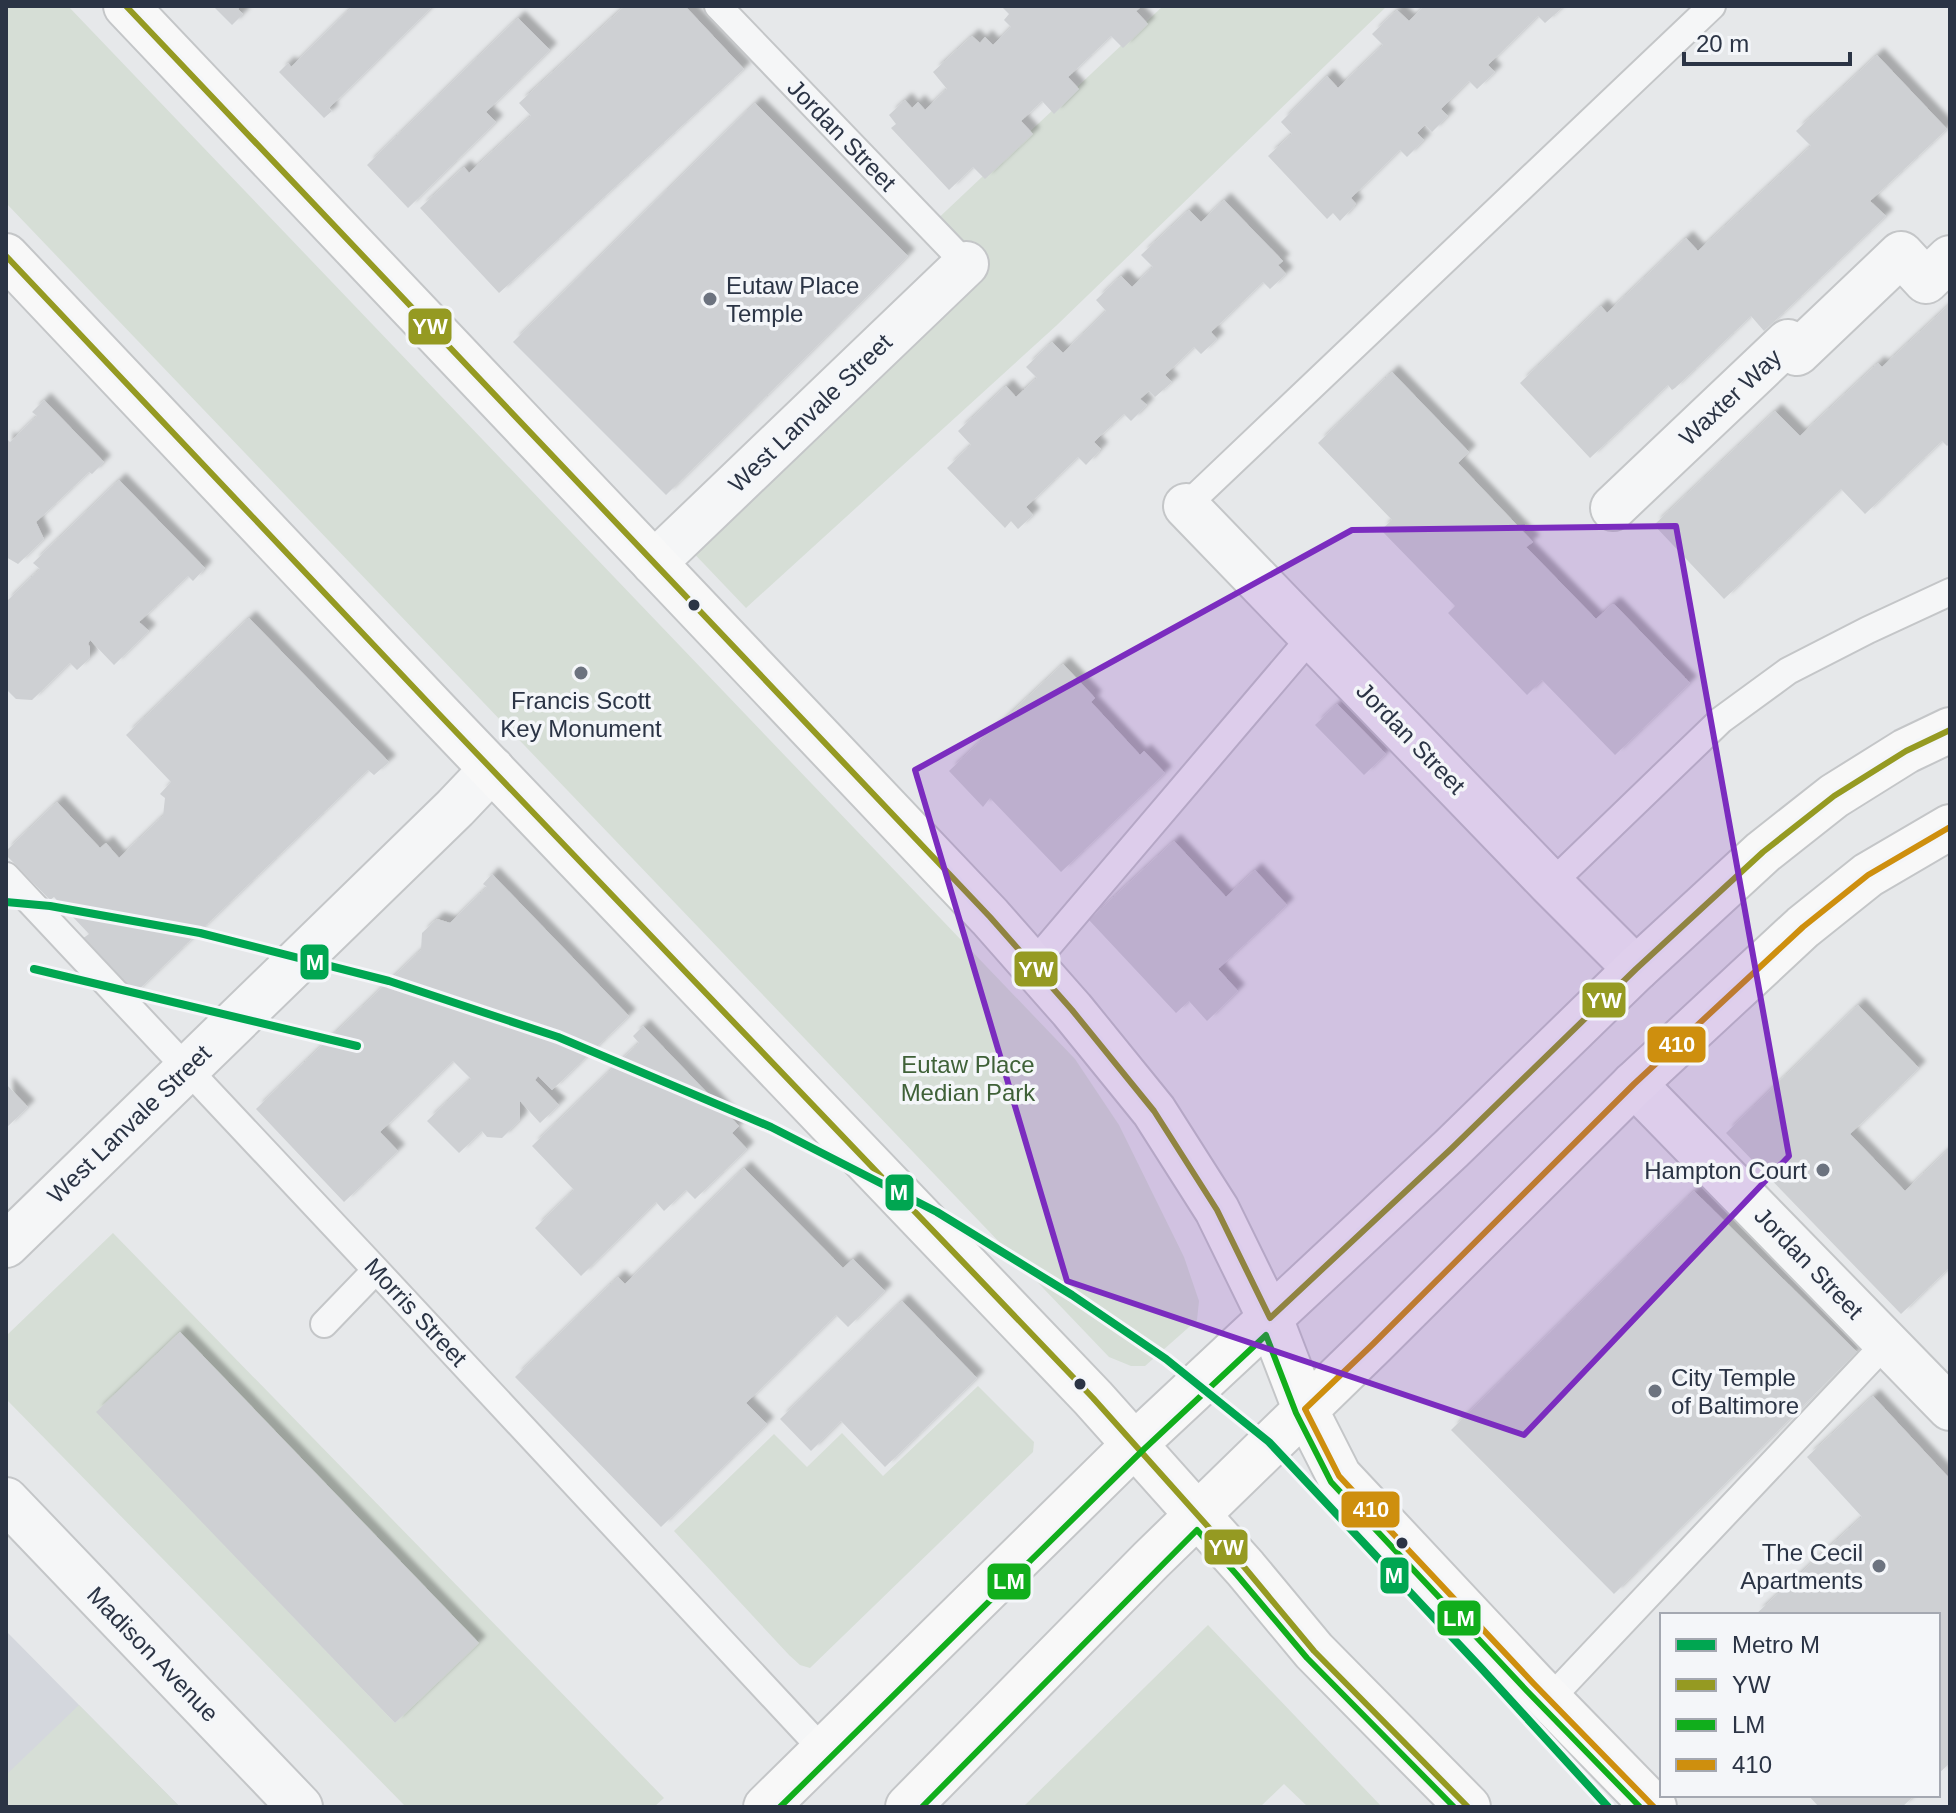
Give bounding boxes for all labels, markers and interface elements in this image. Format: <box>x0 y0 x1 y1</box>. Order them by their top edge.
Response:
scale bar <box>1684 16 1850 66</box>
text: 20 m <box>1696 30 1749 57</box>
street label: Jordan Street <box>782 74 902 196</box>
place label: Eutaw Place Temple <box>726 272 859 327</box>
marker: Eutaw Place Temple <box>701 290 719 308</box>
line badge: YW <box>407 307 453 346</box>
text: YW <box>412 314 448 339</box>
street label: West Lanvale Street <box>723 328 897 498</box>
street label: Waxter Way <box>1674 343 1786 451</box>
unlabelled marker <box>686 597 702 613</box>
marker: Francis Scott Key Monument <box>572 664 590 682</box>
street label: Jordan Street <box>1351 677 1471 799</box>
place label: Francis Scott Key Monument <box>500 687 662 742</box>
line badge: M <box>299 943 330 981</box>
text: M <box>306 950 324 975</box>
line badge: YW <box>1013 950 1059 988</box>
text: YW <box>1018 957 1054 982</box>
line badge: YW <box>1581 981 1627 1019</box>
text: YW <box>1586 988 1622 1013</box>
line badge: 410 <box>1646 1025 1707 1064</box>
text: 410 <box>1659 1032 1695 1057</box>
street label: West Lanvale Street <box>42 1039 216 1209</box>
park label: Eutaw Place Median Park <box>901 1051 1036 1106</box>
place label: Hampton Court <box>1644 1157 1807 1184</box>
marker: Hampton Court <box>1814 1161 1832 1179</box>
line badge: M <box>884 1173 915 1212</box>
text: M <box>890 1180 908 1205</box>
street label: Jordan Street <box>1749 1202 1869 1324</box>
street label: Morris Street <box>359 1253 473 1372</box>
place label: City Temple of Baltimore <box>1671 1364 1799 1419</box>
unlabelled marker <box>1072 1376 1088 1392</box>
marker: City Temple of Baltimore <box>1646 1382 1664 1400</box>
line badge: 410 <box>1340 1490 1401 1529</box>
text: 410 <box>1353 1497 1389 1522</box>
line badge: YW <box>1203 1528 1249 1566</box>
text: YW <box>1208 1535 1244 1560</box>
unlabelled marker <box>1394 1535 1410 1551</box>
place label: The Cecil Apartments <box>1740 1539 1863 1594</box>
line badge: M <box>1379 1556 1410 1595</box>
marker: The Cecil Apartments <box>1870 1557 1888 1575</box>
line badge: LM <box>986 1562 1032 1601</box>
text: M <box>1385 1563 1403 1588</box>
text: LM <box>993 1569 1025 1594</box>
street label: Madison Avenue <box>82 1581 224 1727</box>
line badge: LM <box>1436 1599 1482 1637</box>
text: LM <box>1443 1606 1475 1631</box>
legend <box>1660 1613 1940 1797</box>
text: Metro M <box>1732 1631 1820 1658</box>
text: YW <box>1732 1671 1771 1698</box>
text: LM <box>1732 1711 1765 1738</box>
text: 410 <box>1732 1751 1772 1778</box>

